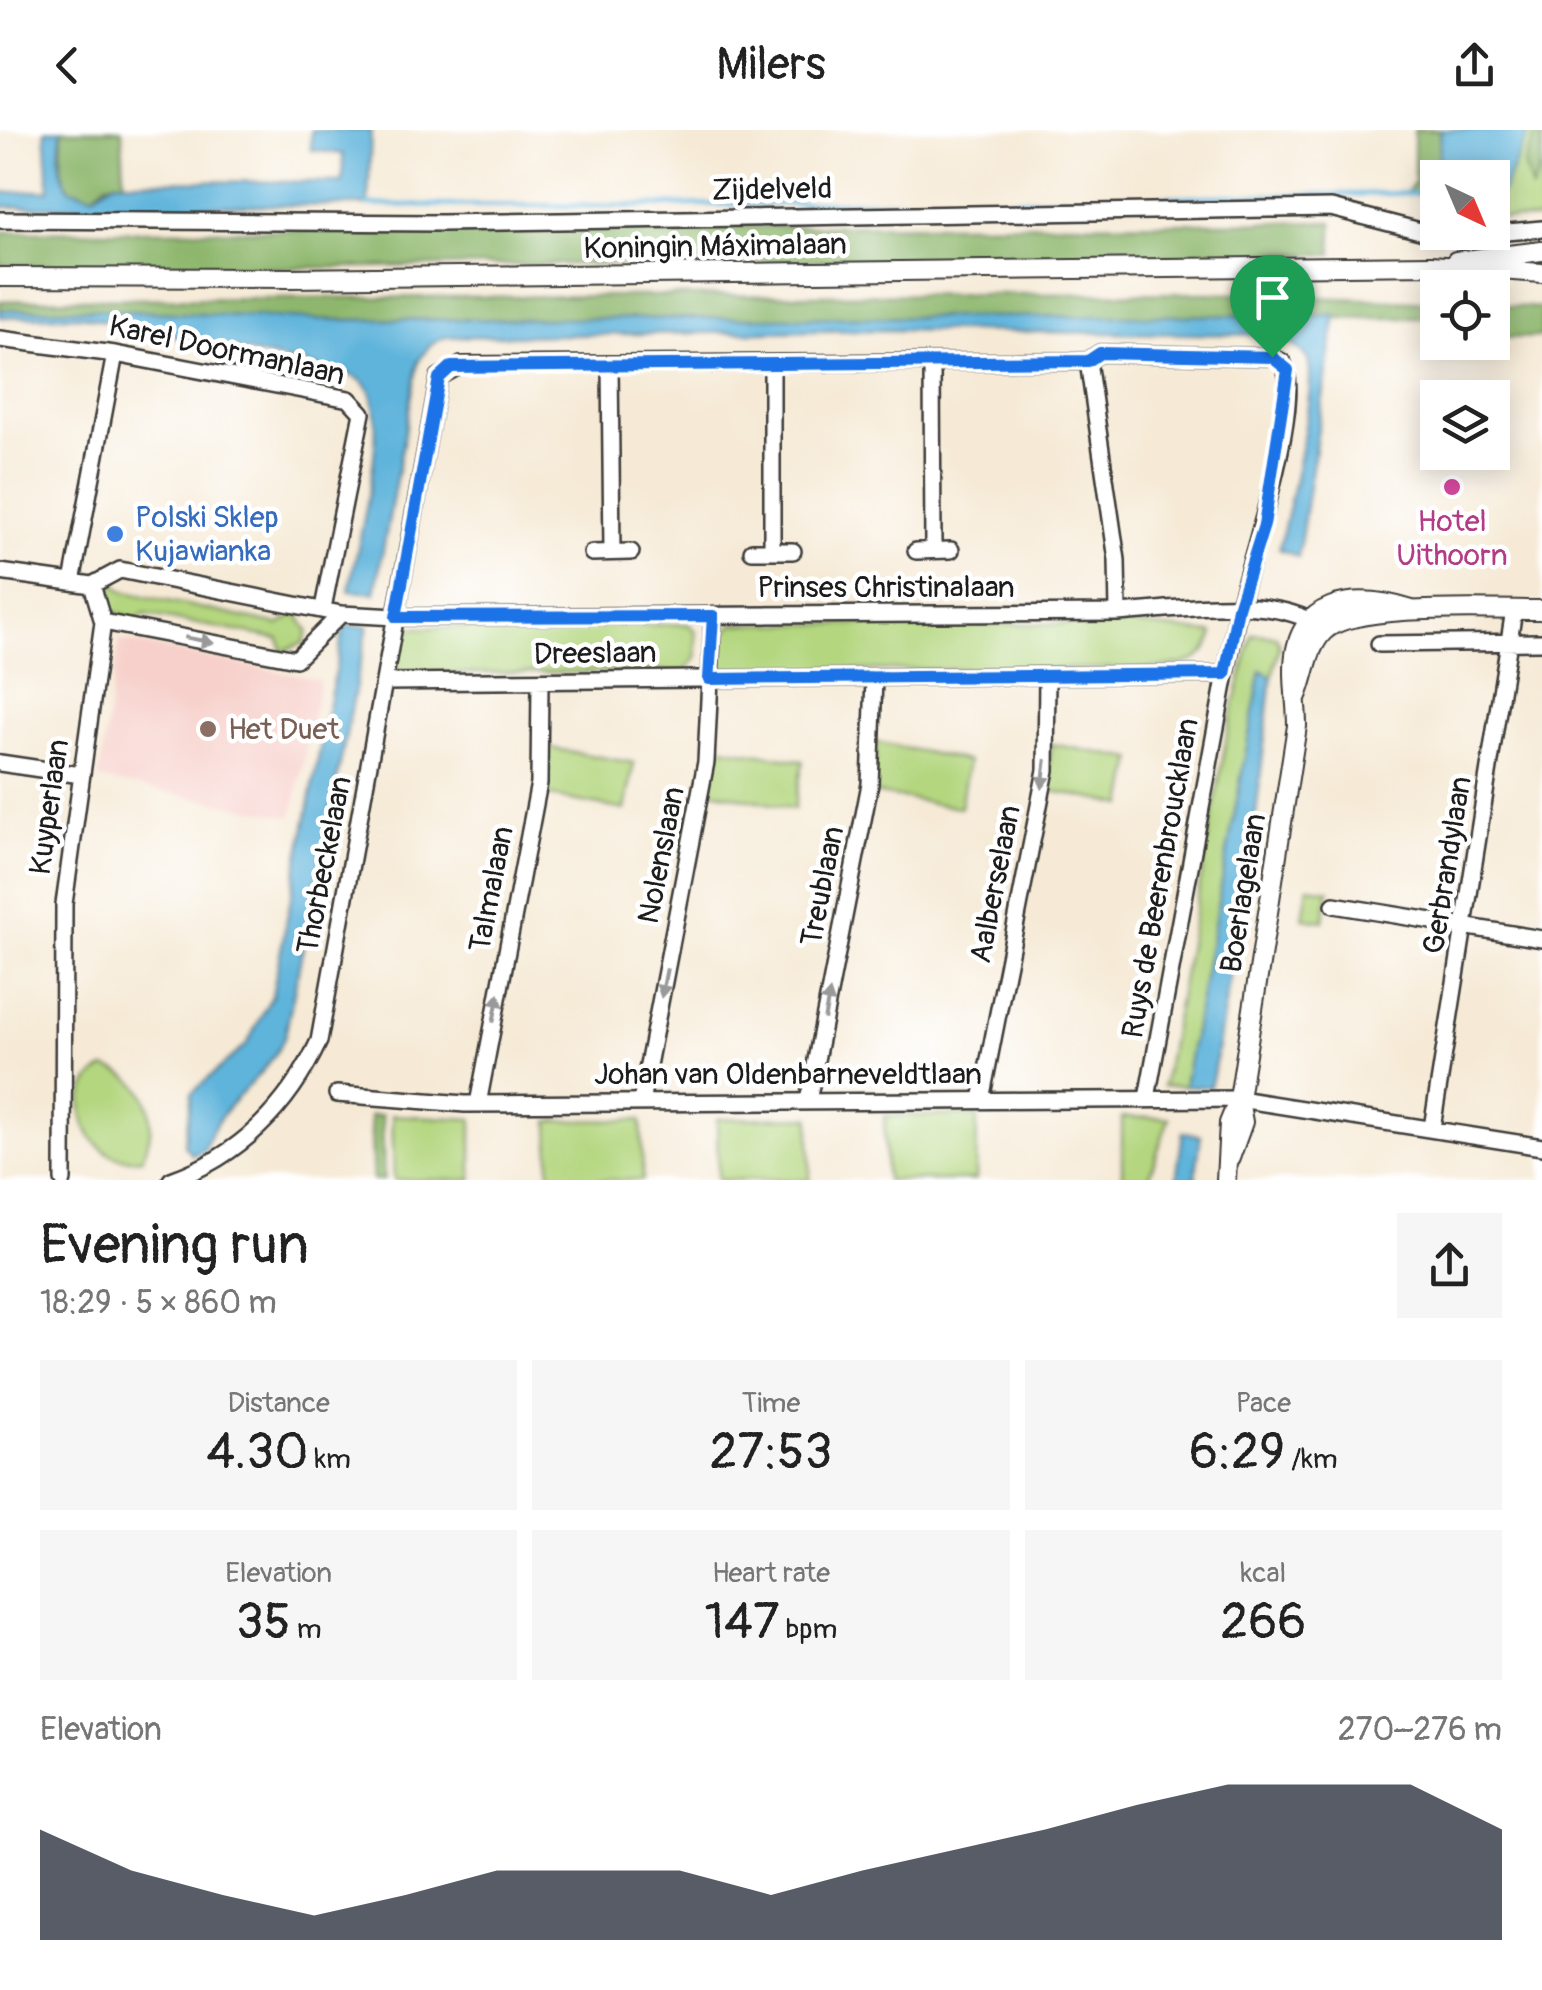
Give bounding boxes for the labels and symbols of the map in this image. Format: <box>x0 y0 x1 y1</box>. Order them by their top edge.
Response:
north arrow <box>1420 160 1510 250</box>
street label: Zijdelveld <box>712 170 833 209</box>
street label: Koningin Máximalaan <box>583 226 847 267</box>
pin <box>1230 255 1315 358</box>
street label: Karel Doormanlaan <box>106 307 348 394</box>
marker: Hotel Uithoorn <box>1441 476 1463 498</box>
place label: Polski Sklep Kujawianka <box>135 499 279 570</box>
place label: Hotel Uithoorn <box>1396 503 1508 574</box>
marker: Polski Sklep Kujawianka <box>104 523 126 545</box>
street label: Prinses Christinalaan <box>757 569 1015 606</box>
one-way arrow <box>184 633 215 648</box>
street label: Dreeslaan <box>533 634 657 673</box>
place label: Het Duet <box>228 711 340 748</box>
street label: Ruys de Beerenbroucklaan <box>1114 715 1207 1041</box>
marker: Het Duet <box>197 718 219 740</box>
street label: Kuyperlaan <box>22 737 77 877</box>
one-way arrow <box>1036 759 1052 791</box>
street label: Thorbeckelaan <box>289 773 360 957</box>
street label: Gerbrandylaan <box>1415 774 1480 957</box>
street label: Nolenslaan <box>630 784 693 927</box>
street label: Aalberselaan <box>962 802 1029 966</box>
street label: Boerlagelaan <box>1213 811 1274 975</box>
street label: Talmalaan <box>461 823 522 955</box>
street label: Treublaan <box>793 823 852 949</box>
one-way arrow <box>656 968 671 999</box>
one-way arrow <box>820 989 835 1020</box>
one-way arrow <box>489 992 504 1023</box>
street label: Johan van Oldenbarneveldtlaan <box>594 1056 982 1093</box>

